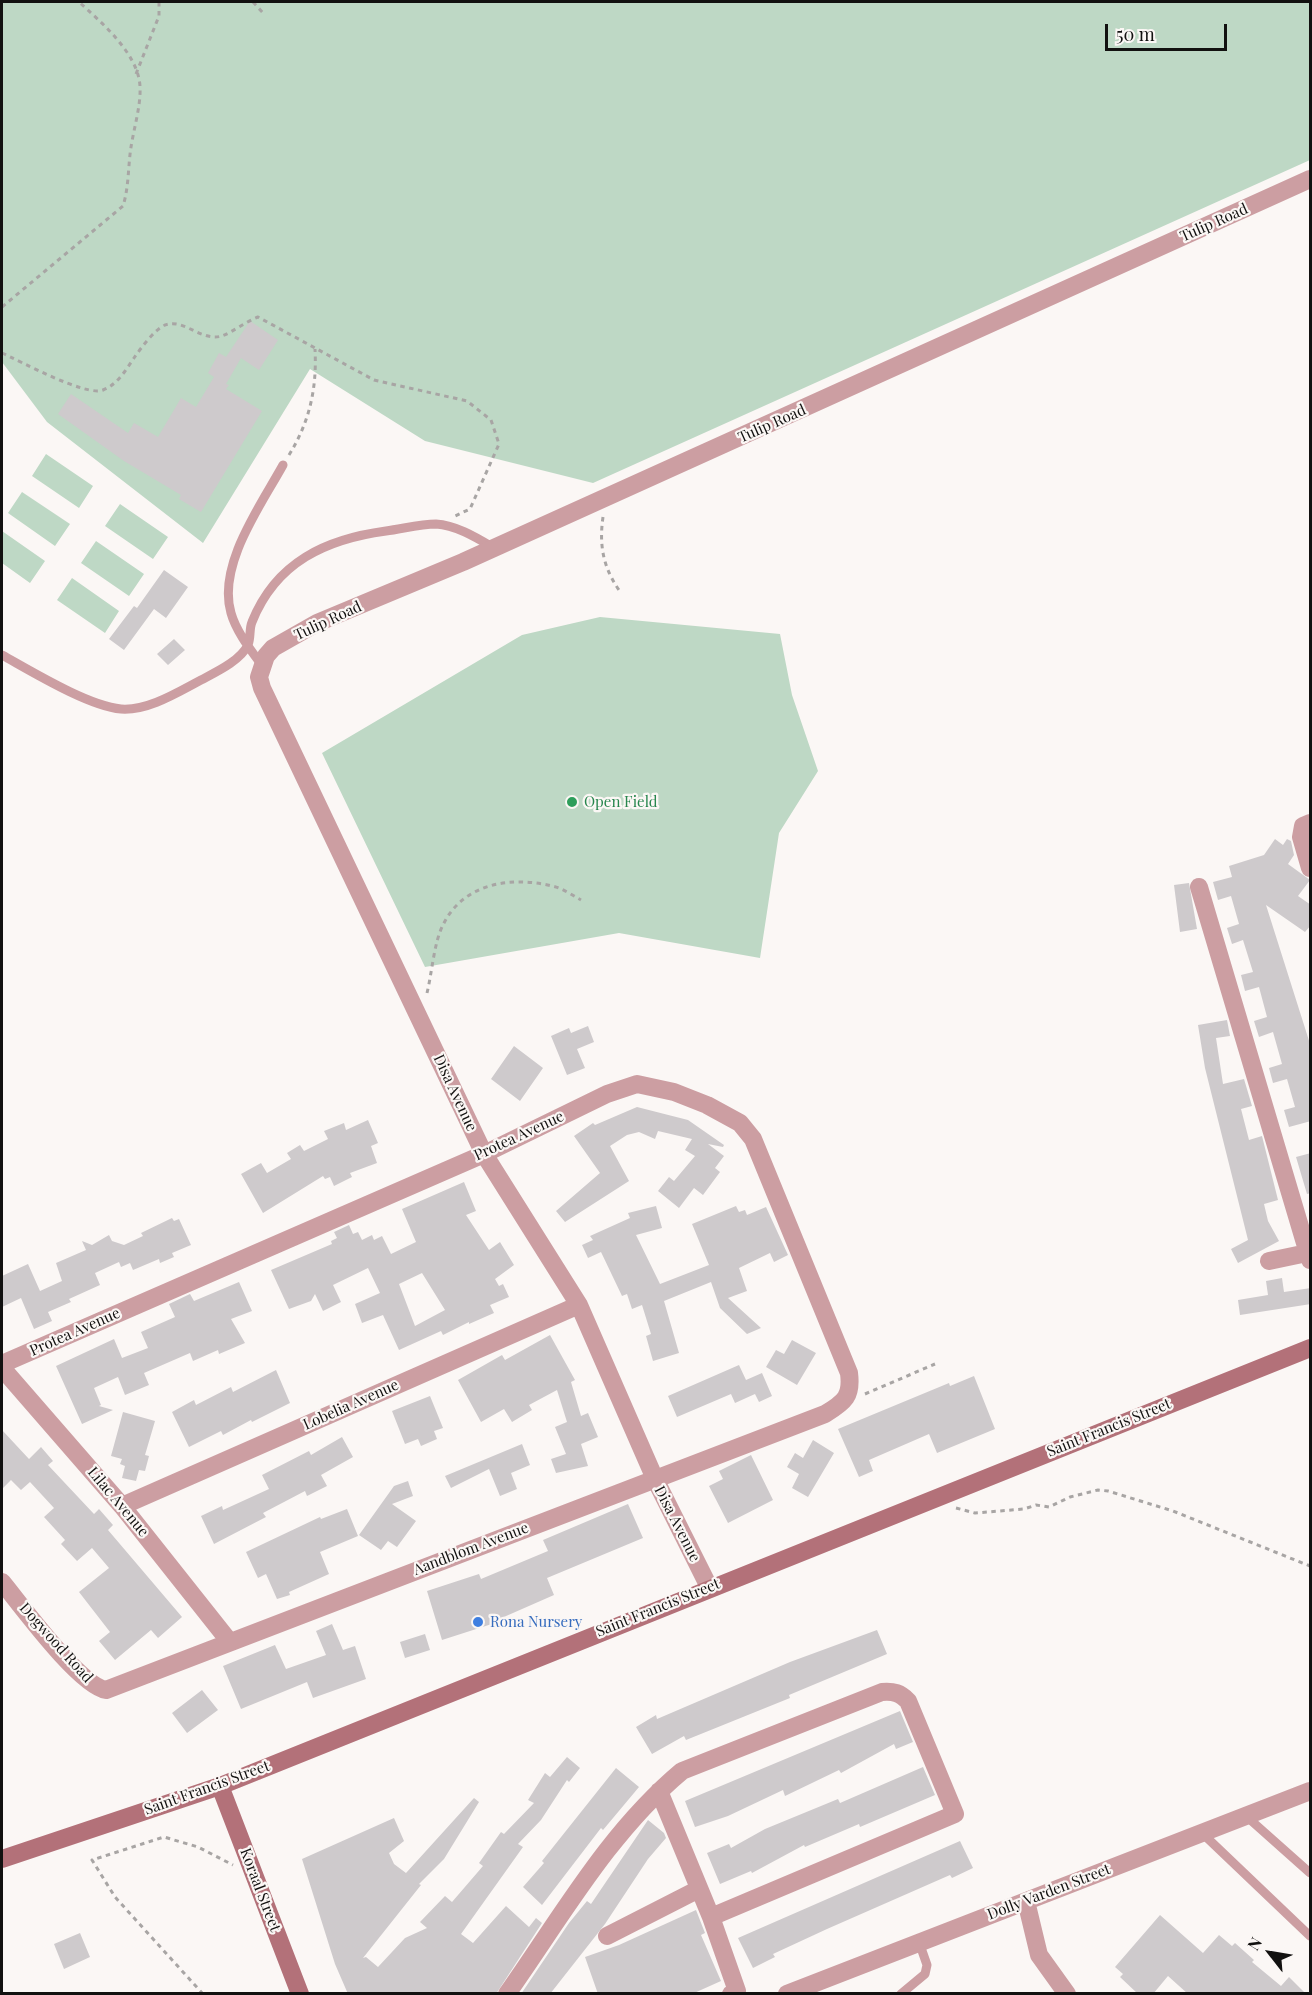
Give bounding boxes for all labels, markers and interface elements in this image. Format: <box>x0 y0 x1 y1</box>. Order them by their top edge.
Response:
scale bar <box>1108 12 1230 50</box>
text: 50 m <box>1116 22 1155 46</box>
street label: Tulip Road <box>1177 200 1251 246</box>
street label: Tulip Road <box>735 401 809 447</box>
street label: Tulip Road <box>291 598 365 644</box>
place label: Open Field <box>584 793 657 811</box>
marker: Open Field <box>565 795 579 809</box>
street label: Disa Avenue <box>429 1052 481 1134</box>
street label: Protea Avenue <box>471 1107 567 1165</box>
street label: Protea Avenue <box>27 1304 123 1360</box>
street label: Lobelia Avenue <box>301 1376 401 1434</box>
street label: Saint Francis Street <box>1044 1395 1174 1461</box>
street label: Lilac Avenue <box>84 1463 152 1541</box>
street label: Disa Avenue <box>650 1483 704 1565</box>
street label: Aandblom Avenue <box>411 1519 531 1579</box>
street label: Saint Francis Street <box>593 1575 723 1641</box>
street label: Dogwood Road <box>15 1599 97 1687</box>
place label: Rona Nursery <box>490 1613 582 1631</box>
marker: Rona Nursery <box>471 1615 485 1629</box>
street label: Saint Francis Street <box>142 1757 272 1819</box>
street label: Koraal Street <box>236 1846 284 1934</box>
street label: Dolly Varden Street <box>985 1860 1113 1924</box>
north arrow <box>1240 1923 1300 1983</box>
text: N <box>1242 1933 1266 1954</box>

